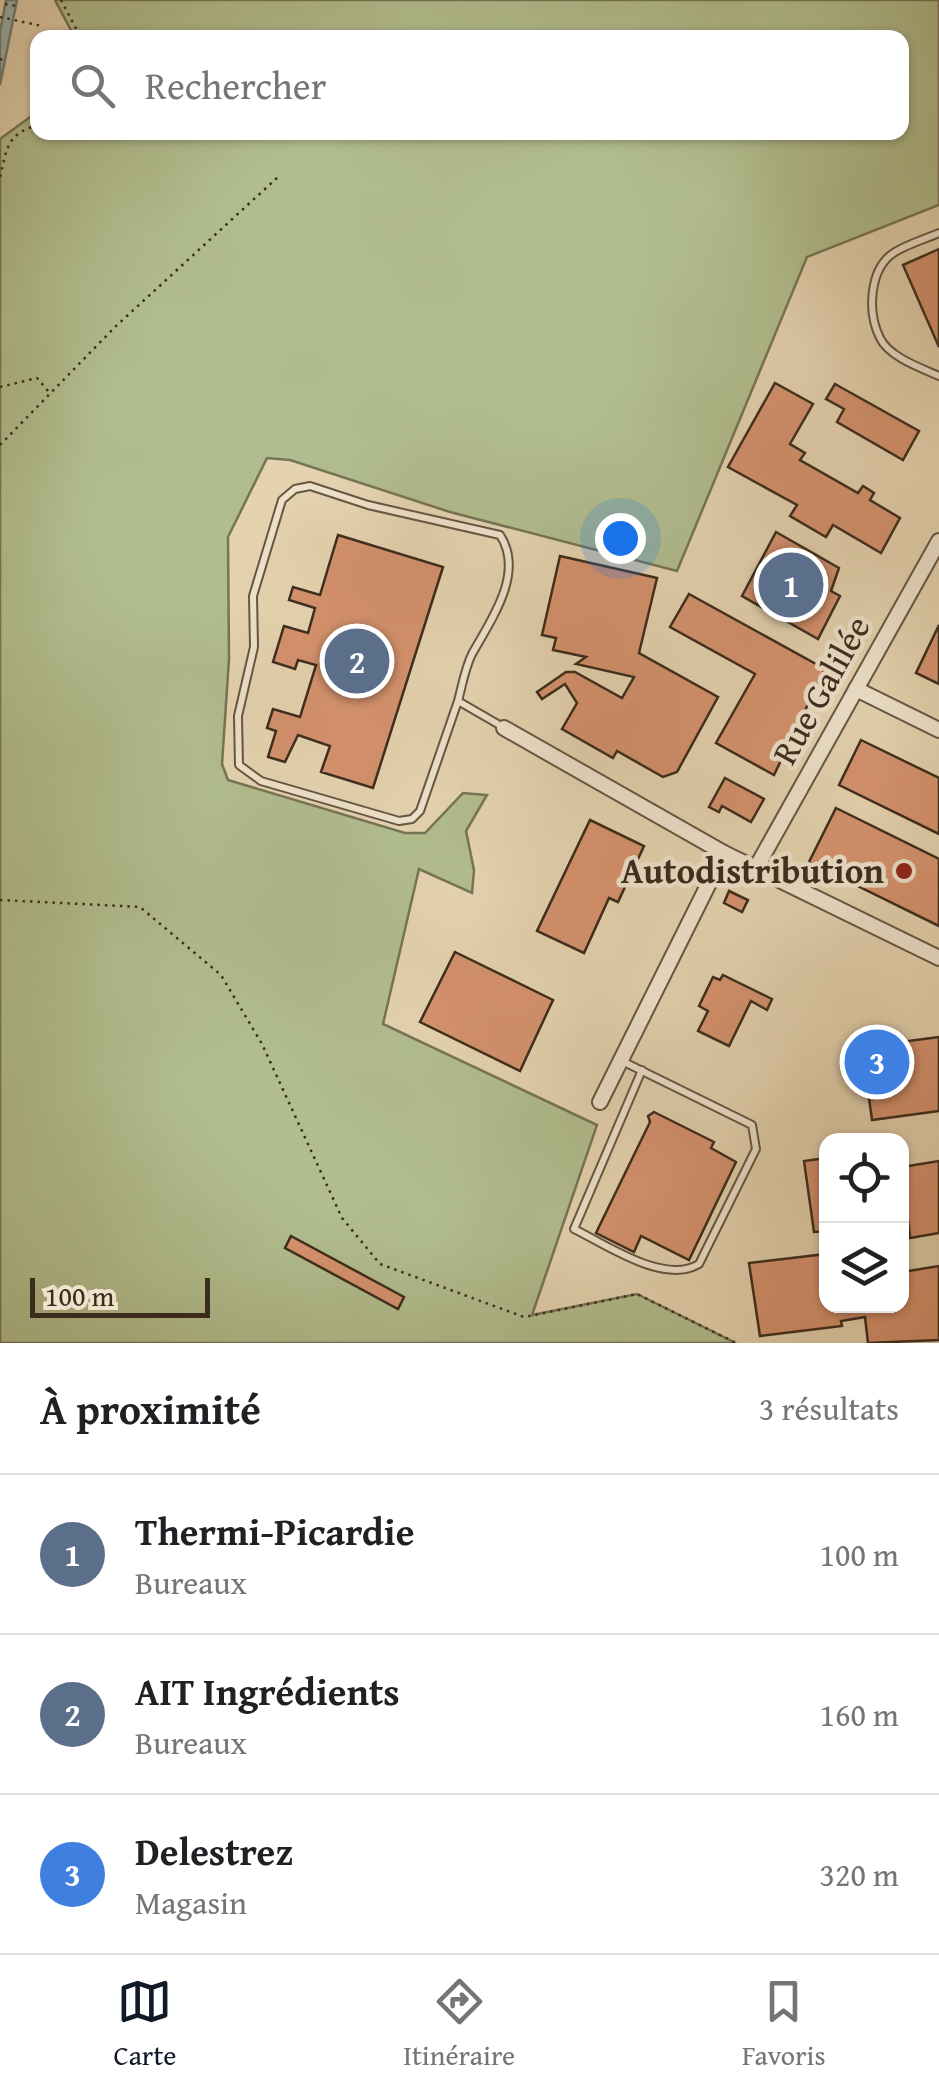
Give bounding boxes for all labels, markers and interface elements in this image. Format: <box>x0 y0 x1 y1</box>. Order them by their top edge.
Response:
search box <box>30 30 909 140</box>
text: Rechercher <box>145 57 326 113</box>
icon: search <box>65 58 120 113</box>
your location <box>595 513 646 564</box>
pin: 1 <box>758 548 824 622</box>
street label: Rue Galilée <box>759 606 882 773</box>
pin: 2 <box>324 624 390 698</box>
place label: Autodistribution <box>621 845 884 896</box>
marker: Autodistribution <box>893 860 915 882</box>
pin: 3 <box>844 1024 910 1100</box>
map controls <box>819 1133 909 1313</box>
button: locate <box>819 1133 909 1223</box>
button: layers <box>819 1223 909 1313</box>
scale bar <box>30 1273 210 1318</box>
text: 100 m <box>45 1275 114 1316</box>
text: À proximité <box>40 1378 261 1439</box>
text: 3 résultats <box>759 1385 899 1432</box>
text: Thermi-Picardie <box>135 1503 414 1559</box>
text: 1 <box>64 1531 81 1578</box>
text: 100 m <box>820 1531 899 1578</box>
text: Bureaux <box>135 1559 247 1606</box>
text: AIT Ingrédients <box>135 1663 400 1719</box>
text: 2 <box>64 1691 81 1738</box>
text: 160 m <box>820 1691 899 1738</box>
text: Bureaux <box>135 1719 247 1766</box>
text: Delestrez <box>135 1823 293 1879</box>
text: 3 <box>64 1851 81 1898</box>
text: 320 m <box>820 1851 899 1898</box>
text: Magasin <box>135 1879 247 1926</box>
tab: Carte <box>113 1974 176 2075</box>
tab: Itinéraire <box>403 1974 515 2075</box>
tab: Favoris <box>742 1974 826 2075</box>

